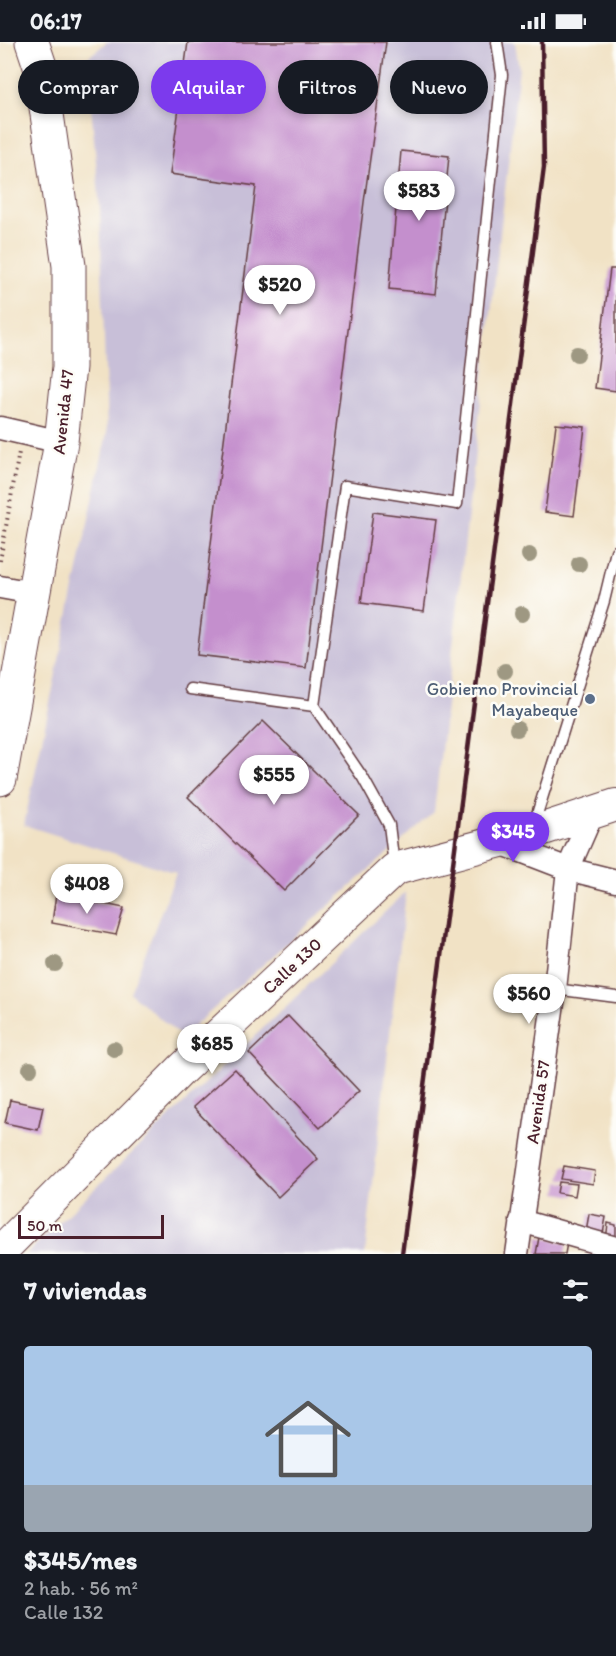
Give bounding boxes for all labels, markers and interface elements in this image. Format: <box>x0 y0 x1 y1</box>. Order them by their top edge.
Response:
text: 06:17 <box>30 8 82 35</box>
chip: Comprar <box>18 60 139 114</box>
chip: Alquilar <box>151 60 266 114</box>
chip: Filtros <box>278 60 378 114</box>
chip: Nuevo <box>390 60 488 114</box>
pin: $583 <box>383 171 455 222</box>
text: $583 <box>398 178 440 202</box>
pin: $520 <box>244 265 316 316</box>
text: $520 <box>258 272 302 296</box>
street label: Avenida 47 <box>48 368 78 456</box>
place label: Gobierno Provincial Mayabeque <box>427 678 578 721</box>
marker: Gobierno Provincial Mayabeque <box>583 692 597 706</box>
pin: $555 <box>238 755 310 806</box>
text: $555 <box>253 762 295 786</box>
pin: $345 <box>477 812 549 863</box>
text: $345 <box>491 819 535 843</box>
pin: $408 <box>51 864 123 915</box>
text: $408 <box>64 871 110 895</box>
street label: Calle 130 <box>258 933 326 999</box>
pin: $560 <box>493 974 565 1025</box>
text: $560 <box>507 981 551 1005</box>
pin: $685 <box>176 1024 248 1075</box>
text: $685 <box>191 1031 233 1055</box>
street label: Avenida 57 <box>521 1059 555 1145</box>
scale bar <box>18 1212 164 1240</box>
text: 50 m <box>27 1216 62 1235</box>
text: 7 viviendas <box>24 1274 147 1306</box>
icon: filters <box>559 1274 592 1307</box>
icon: home <box>254 1385 362 1493</box>
text: $345/mes <box>24 1544 137 1576</box>
text: 2 hab. · 56 m² <box>24 1576 138 1600</box>
text: Calle 132 <box>24 1600 103 1624</box>

